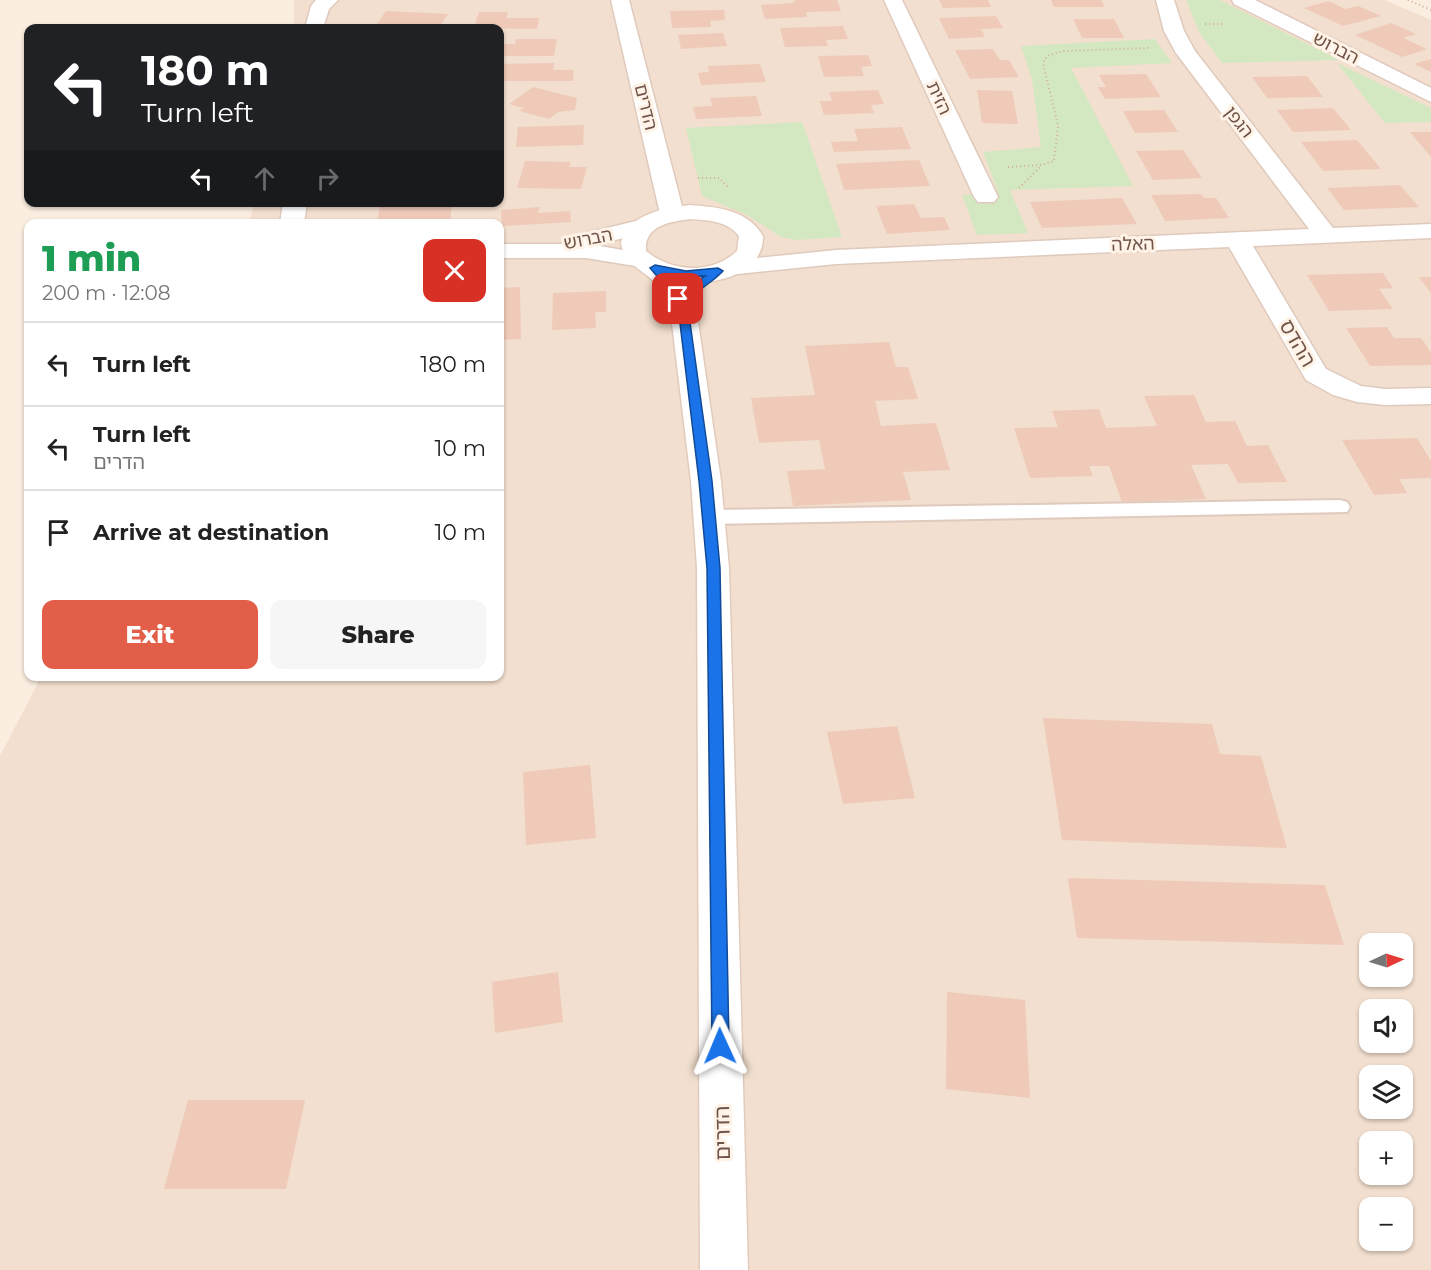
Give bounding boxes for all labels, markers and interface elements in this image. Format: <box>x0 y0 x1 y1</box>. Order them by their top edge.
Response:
street label: הברוש <box>1309 27 1363 69</box>
text: 180 m <box>141 44 270 96</box>
icon: left <box>42 48 120 126</box>
street label: הזית <box>922 78 956 118</box>
street label: הדרים <box>630 82 662 132</box>
text: Turn left <box>141 96 254 129</box>
street label: הגפן <box>1220 102 1258 142</box>
icon: left <box>185 162 218 195</box>
icon: ahead <box>248 162 281 195</box>
icon: right <box>311 162 344 195</box>
street label: הברוש <box>562 224 614 254</box>
street label: האלה <box>1111 232 1155 256</box>
text: 1 min <box>42 236 141 280</box>
button: close <box>423 239 486 302</box>
pin <box>652 273 703 324</box>
text: 200 m · 12:08 <box>42 281 171 305</box>
icon: arrive <box>661 282 694 315</box>
street label: ההדס <box>1275 315 1321 371</box>
icon: left <box>42 348 75 381</box>
text: Turn left <box>93 351 191 378</box>
text: 180 m <box>420 351 486 378</box>
text: Turn left <box>93 421 191 448</box>
icon: left <box>42 432 75 465</box>
text: 10 m <box>434 435 486 462</box>
text: הדרים <box>93 450 145 474</box>
icon: arrive <box>42 516 75 549</box>
text: Arrive at destination <box>93 519 329 546</box>
text: 10 m <box>434 519 486 546</box>
button: Exit <box>42 600 258 669</box>
button: Share <box>270 600 486 669</box>
north arrow <box>1359 933 1413 987</box>
map controls <box>1359 933 1413 1251</box>
button: sound <box>1359 999 1413 1053</box>
position arrow <box>688 1014 752 1078</box>
button: layers <box>1359 1065 1413 1119</box>
street label: הדרים <box>709 1105 735 1161</box>
button: + <box>1359 1131 1413 1185</box>
button: − <box>1359 1197 1413 1251</box>

